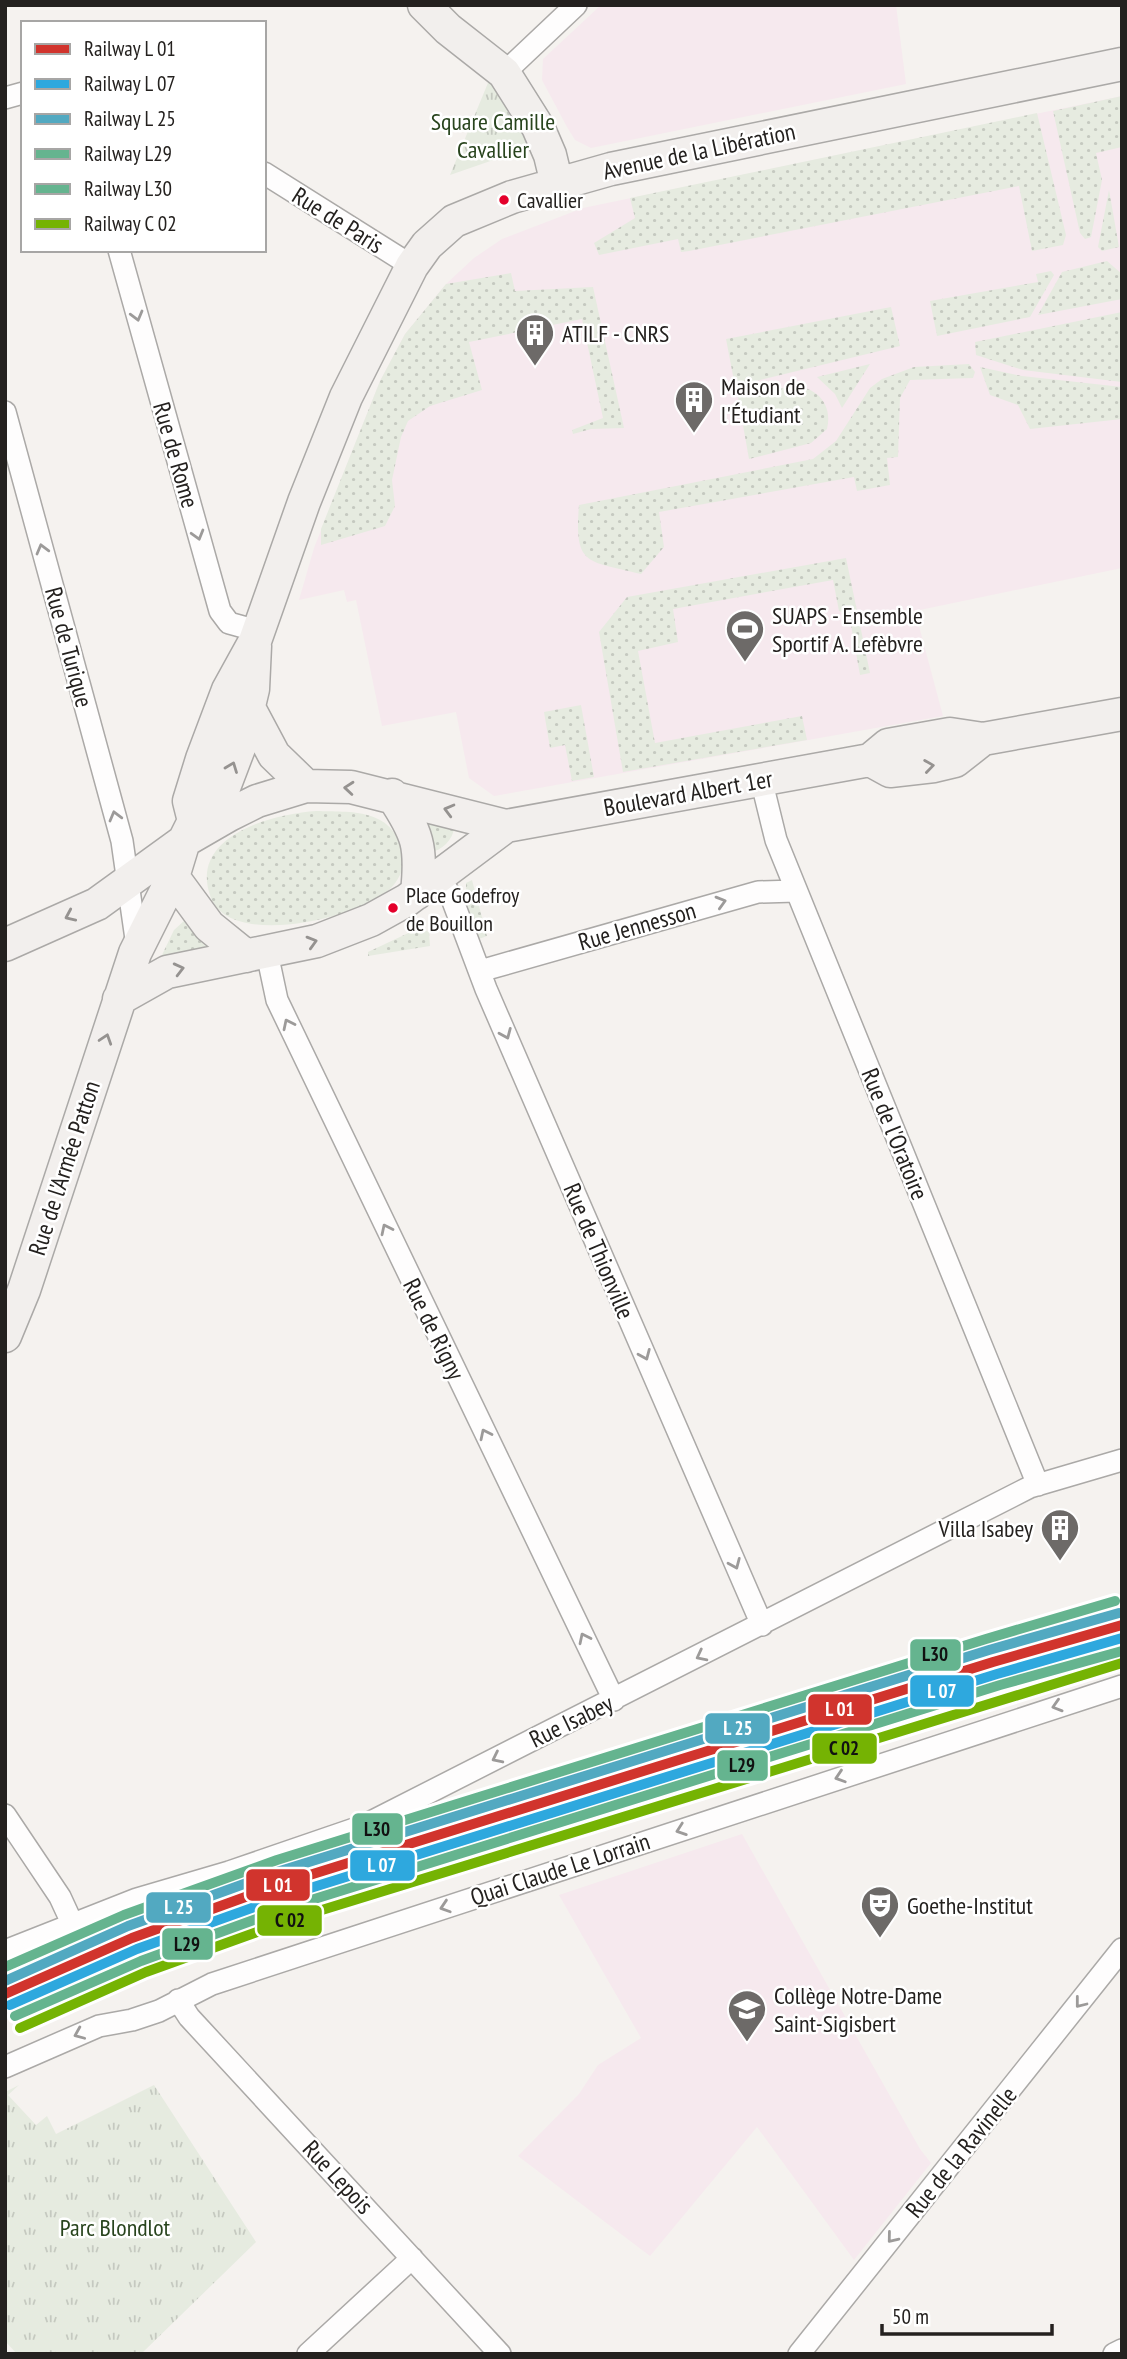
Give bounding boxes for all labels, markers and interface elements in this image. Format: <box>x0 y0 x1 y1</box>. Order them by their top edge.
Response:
legend <box>21 21 266 252</box>
text: Railway L 01 <box>84 35 176 62</box>
text: Railway L 07 <box>84 70 176 97</box>
text: Railway L 25 <box>84 105 176 132</box>
park label: Square Camille Cavallier <box>431 106 555 165</box>
street label: Avenue de la Libération <box>600 115 798 187</box>
text: Railway L29 <box>84 140 172 167</box>
text: Railway L30 <box>84 175 172 202</box>
street label: Rue de Paris <box>287 180 389 260</box>
place label: Cavallier <box>517 186 583 214</box>
marker: Cavallier <box>497 193 511 207</box>
text: Railway C 02 <box>84 210 177 237</box>
one-way arrow <box>129 310 143 322</box>
building icon: ATILF - CNRS <box>514 312 556 367</box>
place label: ATILF - CNRS <box>562 318 669 349</box>
place label: Maison de l'Étudiant <box>721 371 806 430</box>
building icon: Maison de l'Étudiant <box>673 379 715 434</box>
street label: Rue de Rome <box>146 398 206 512</box>
one-way arrow <box>190 529 205 541</box>
one-way arrow <box>36 543 50 555</box>
street label: Rue de Turique <box>38 583 100 711</box>
place label: SUAPS - Ensemble Sportif A. Lefèbvre <box>772 600 923 659</box>
sports icon: SUAPS - Ensemble Sportif A. Lefèbvre <box>724 608 766 663</box>
one-way arrow <box>923 759 935 774</box>
one-way arrow <box>223 761 237 773</box>
street label: Boulevard Albert 1er <box>601 763 775 823</box>
one-way arrow <box>343 781 354 796</box>
one-way arrow <box>443 804 455 818</box>
one-way arrow <box>109 810 123 822</box>
place label: Place Godefroy de Bouillon <box>406 881 520 937</box>
street label: Rue Jennesson <box>575 894 699 958</box>
one-way arrow <box>715 896 727 910</box>
marker: Place Godefroy de Bouillon <box>386 901 400 915</box>
one-way arrow <box>65 908 77 922</box>
one-way arrow <box>306 935 318 950</box>
one-way arrow <box>173 963 185 977</box>
one-way arrow <box>282 1018 296 1031</box>
one-way arrow <box>497 1028 511 1040</box>
one-way arrow <box>98 1033 112 1046</box>
street label: Rue de l'Oratoire <box>855 1064 935 1204</box>
street label: Rue de l'Armée Patton <box>21 1077 107 1259</box>
street label: Rue de Thionville <box>556 1178 642 1324</box>
one-way arrow <box>380 1224 394 1236</box>
street label: Rue de Rigny <box>396 1273 472 1385</box>
one-way arrow <box>636 1349 650 1361</box>
one-way arrow <box>479 1429 493 1441</box>
building icon: Villa Isabey <box>1039 1507 1081 1562</box>
place label: Villa Isabey <box>938 1513 1033 1544</box>
one-way arrow <box>727 1557 741 1570</box>
one-way arrow <box>579 1633 593 1645</box>
line badge: L30 <box>909 1638 962 1672</box>
text: L30 <box>922 1642 948 1666</box>
one-way arrow <box>696 1648 708 1662</box>
line badge: L 07 <box>909 1674 975 1708</box>
text: L 07 <box>927 1679 957 1703</box>
street label: Rue Isabey <box>524 1688 618 1754</box>
line badge: L 01 <box>807 1693 873 1726</box>
text: L 01 <box>825 1697 855 1721</box>
one-way arrow <box>1051 1697 1063 1712</box>
line badge: L 25 <box>704 1712 771 1745</box>
text: L 25 <box>723 1716 753 1740</box>
line badge: C 02 <box>811 1732 878 1765</box>
text: C 02 <box>829 1736 859 1760</box>
one-way arrow <box>492 1749 504 1763</box>
line badge: L29 <box>716 1749 769 1782</box>
text: L29 <box>729 1753 755 1777</box>
one-way arrow <box>835 1769 847 1783</box>
line badge: L30 <box>351 1812 404 1846</box>
text: L30 <box>364 1817 390 1841</box>
one-way arrow <box>675 1822 688 1836</box>
street label: Quai Claude Le Lorrain <box>466 1825 654 1913</box>
line badge: L 07 <box>349 1849 416 1882</box>
text: L 07 <box>367 1853 397 1877</box>
line badge: L 01 <box>245 1868 311 1902</box>
text: L 01 <box>263 1873 293 1897</box>
theatre icon: Goethe-Institut <box>859 1884 901 1939</box>
place label: Goethe-Institut <box>907 1890 1033 1921</box>
line badge: L 25 <box>145 1891 212 1924</box>
text: L 25 <box>164 1895 194 1919</box>
one-way arrow <box>439 1899 451 1913</box>
line badge: C 02 <box>256 1904 323 1937</box>
text: C 02 <box>275 1908 305 1932</box>
line badge: L29 <box>161 1927 214 1961</box>
text: L29 <box>174 1932 200 1956</box>
place label: Collège Notre-Dame Saint-Sigisbert <box>774 1980 942 2039</box>
school or university icon: Collège Notre-Dame Saint-Sigisbert <box>726 1988 768 2043</box>
one-way arrow <box>1075 1995 1088 2008</box>
one-way arrow <box>73 2026 86 2040</box>
street label: Rue de la Ravinelle <box>899 2080 1023 2224</box>
street label: Rue Lepois <box>296 2134 380 2220</box>
park label: Parc Blondlot <box>60 2212 171 2243</box>
one-way arrow <box>888 2230 900 2243</box>
scale bar <box>882 2292 1052 2336</box>
text: 50 m <box>892 2303 929 2330</box>

